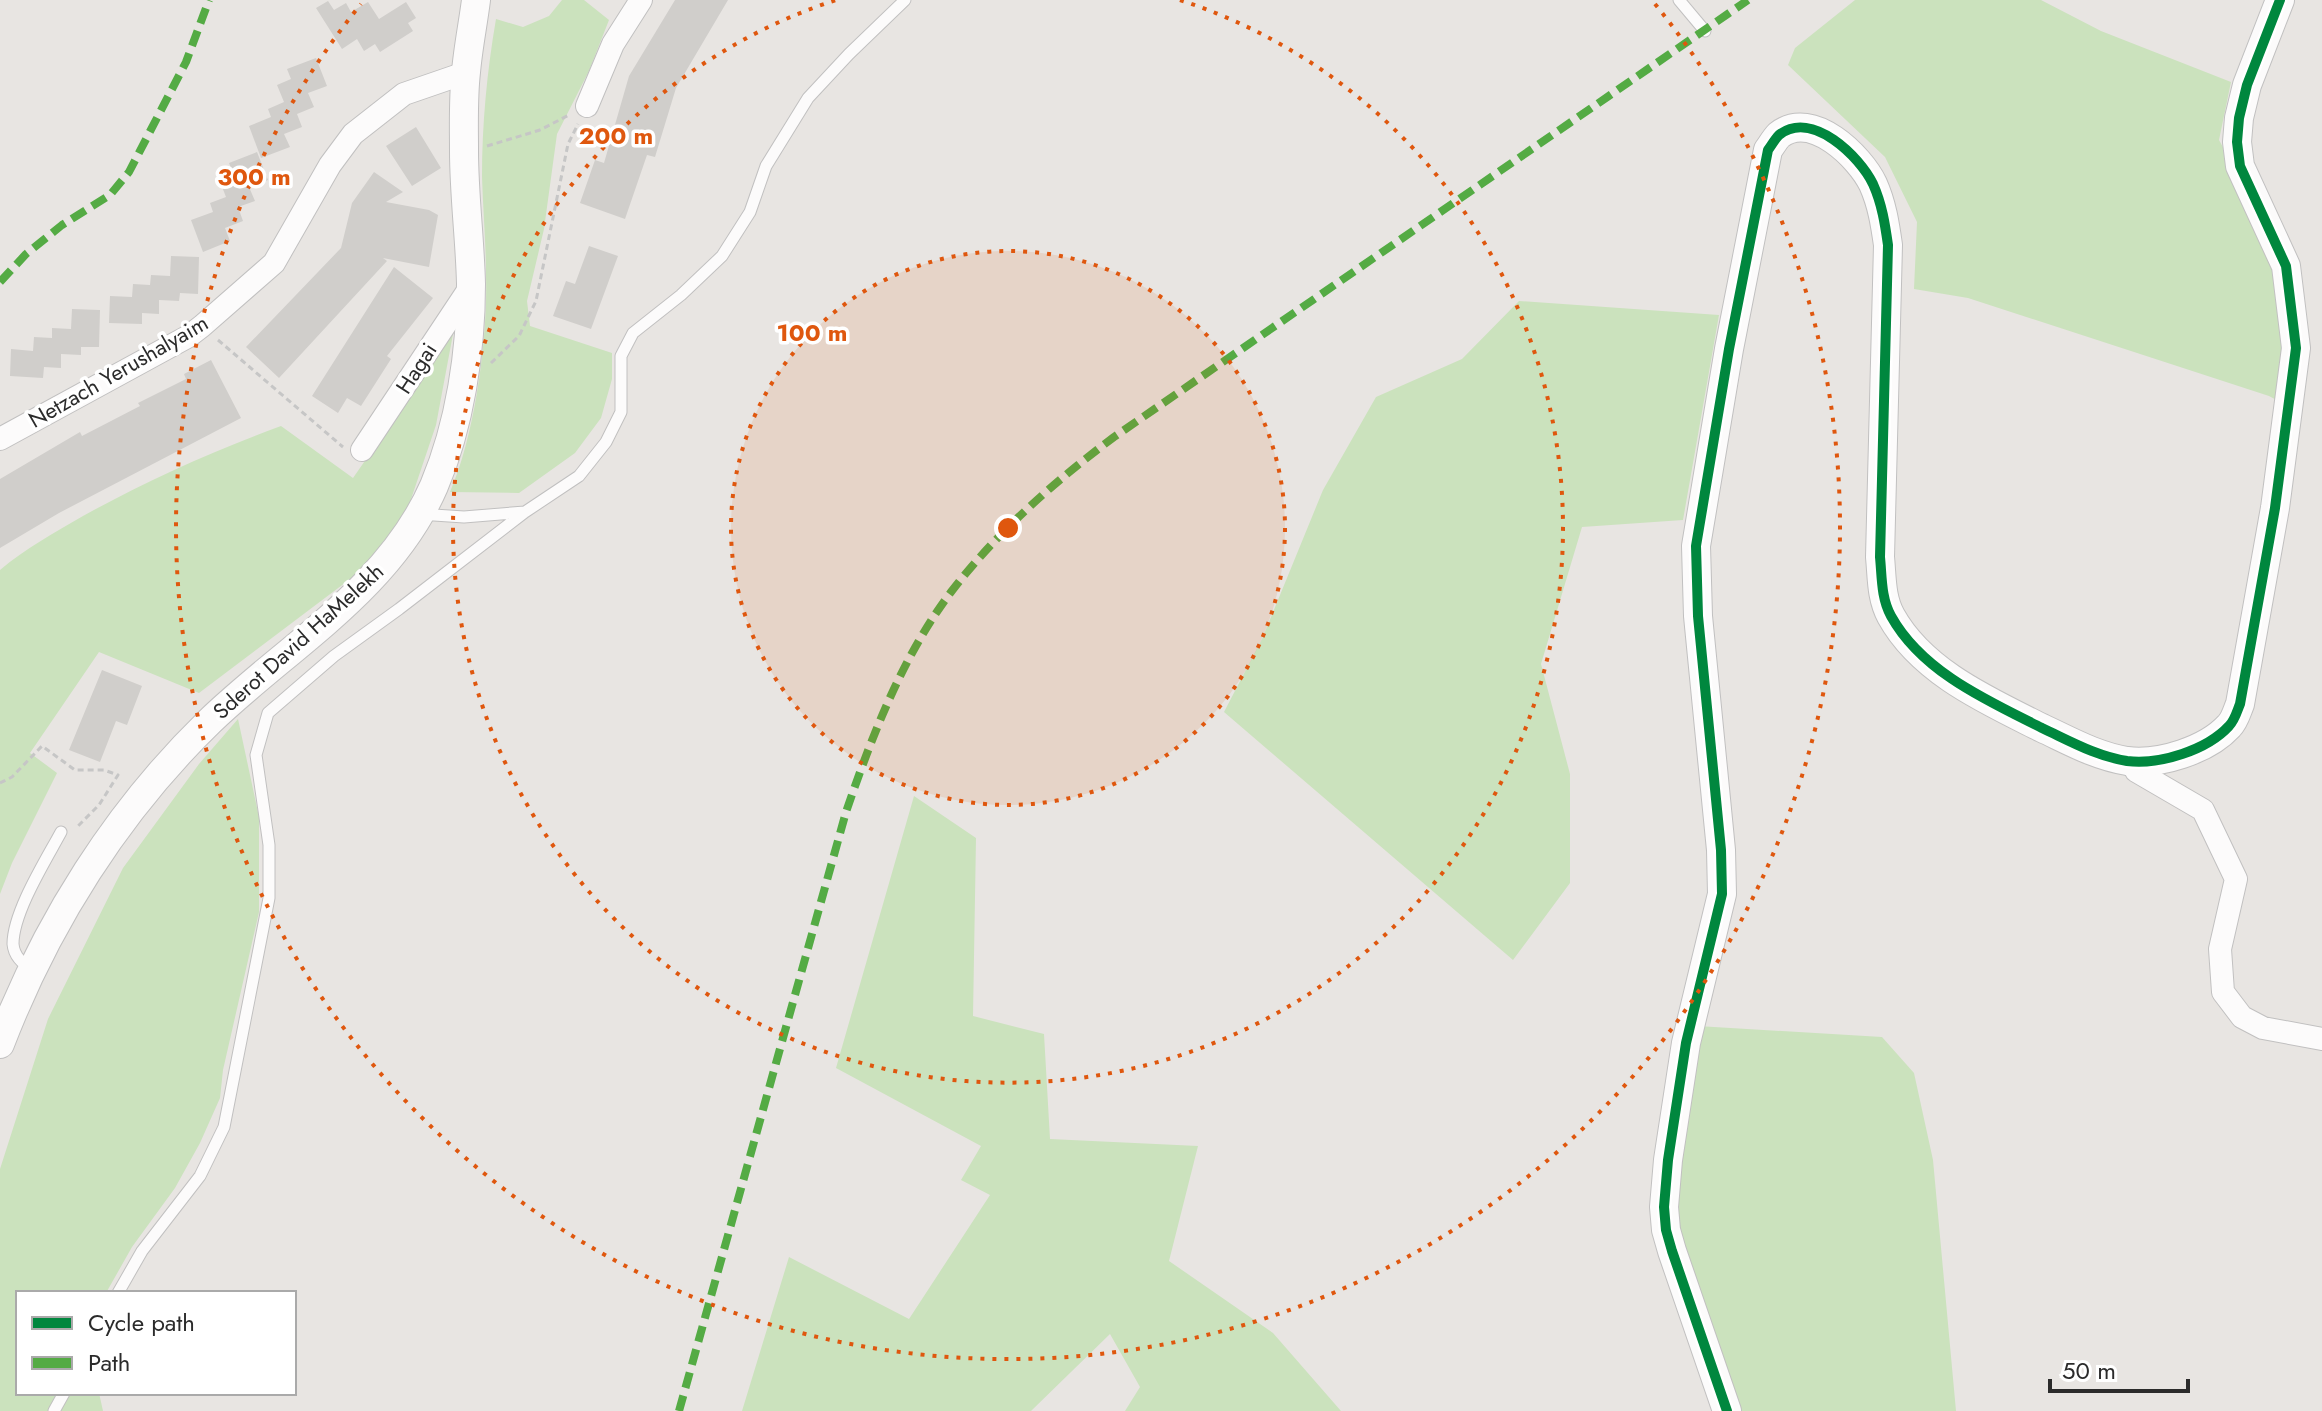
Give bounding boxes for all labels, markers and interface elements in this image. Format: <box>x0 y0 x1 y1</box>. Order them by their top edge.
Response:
text: 200 m <box>579 118 653 153</box>
text: 300 m <box>217 159 291 194</box>
street label: Netzach Yerushalyaim <box>22 306 214 436</box>
text: 100 m <box>777 315 847 350</box>
street label: Hagai <box>388 336 444 400</box>
centre of rings <box>994 514 1022 542</box>
street label: Sderot David HaMelekh <box>206 555 390 727</box>
legend <box>16 1291 296 1395</box>
text: Cycle path <box>88 1305 195 1340</box>
scale bar <box>2050 1343 2188 1393</box>
text: Path <box>88 1345 130 1380</box>
text: 50 m <box>2062 1353 2116 1388</box>

